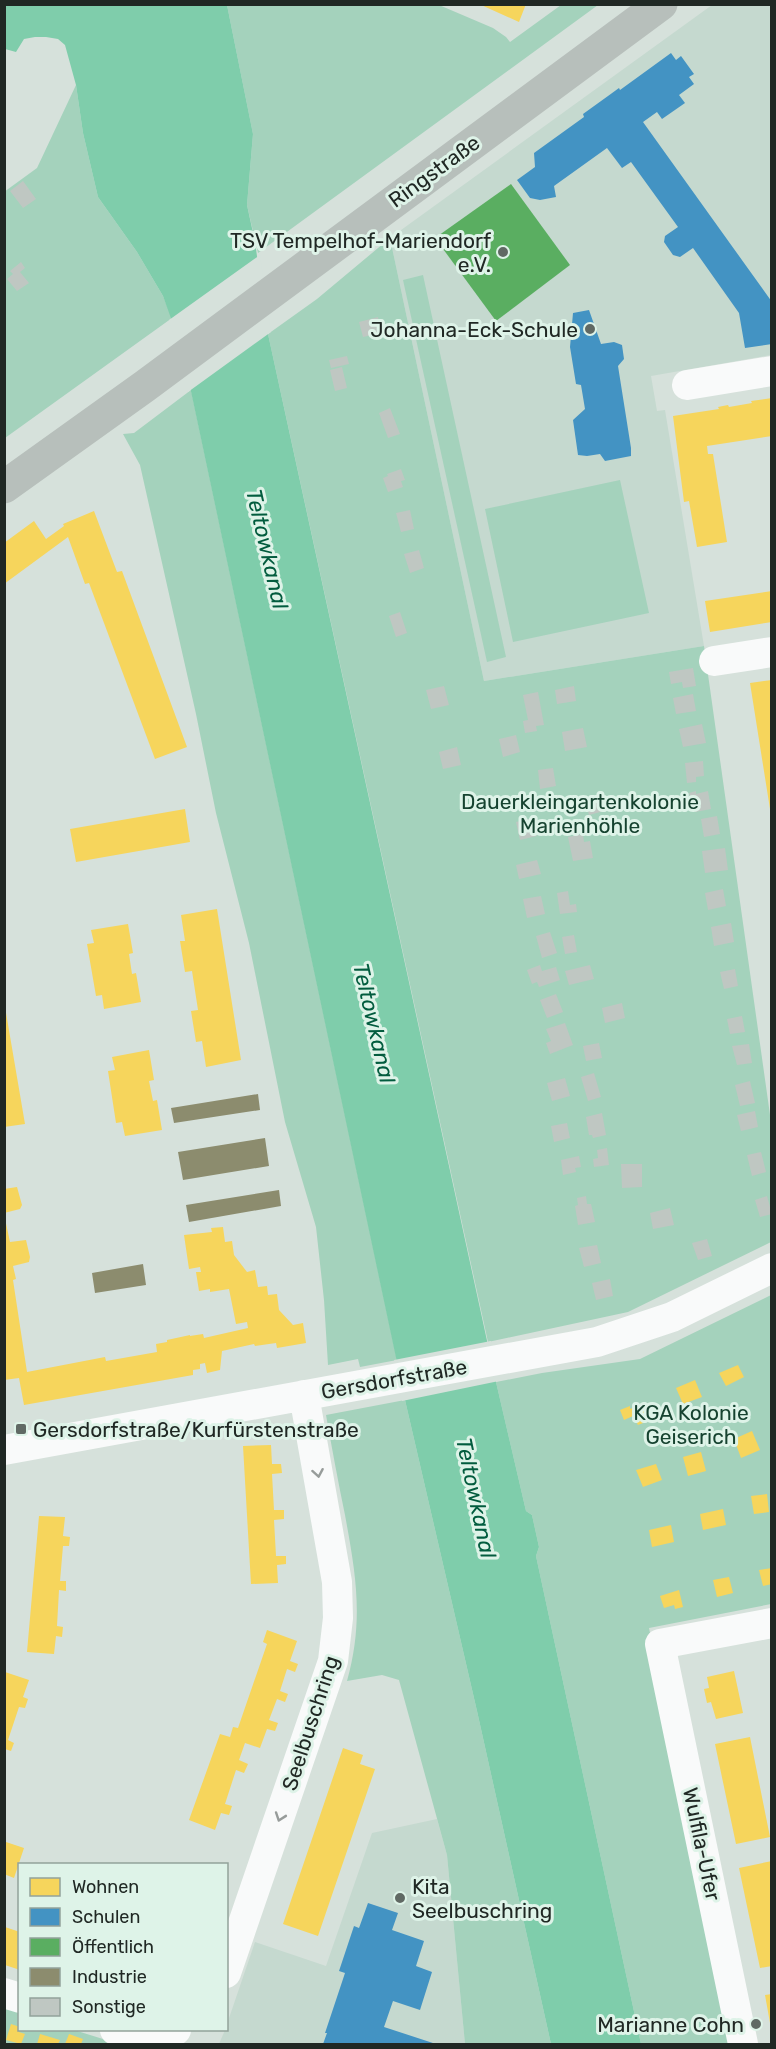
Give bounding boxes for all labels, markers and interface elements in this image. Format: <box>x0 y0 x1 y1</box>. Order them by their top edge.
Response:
street label: Ringstraße <box>384 130 484 212</box>
place label: TSV Tempelhof-Mariendorf e.V. <box>230 228 491 277</box>
marker: TSV Tempelhof-Mariendorf e.V. <box>496 245 510 259</box>
place label: Johanna-Eck-Schule <box>370 317 578 342</box>
marker: Johanna-Eck-Schule <box>583 322 597 336</box>
water label: Teltowkanal <box>240 486 294 612</box>
park label: Dauerkleingartenkolonie Marienhöhle <box>461 789 699 838</box>
water label: Teltowkanal <box>347 960 401 1086</box>
street label: Gersdorfstraße <box>319 1354 469 1404</box>
park label: KGA Kolonie Geiserich <box>633 1400 749 1449</box>
place label: Gersdorfstraße/Kurfürstenstraße <box>33 1417 359 1442</box>
marker: Gersdorfstraße/Kurfürstenstraße <box>14 1422 28 1436</box>
water label: Teltowkanal <box>450 1435 502 1561</box>
one-way arrow <box>311 1468 324 1478</box>
street label: Seelbuschring <box>276 1652 344 1794</box>
street label: Wulfila-Ufer <box>678 1785 726 1903</box>
one-way arrow <box>274 1811 287 1822</box>
legend <box>18 1863 228 2031</box>
place label: Kita Seelbuschring <box>412 1874 552 1923</box>
text: Wohnen <box>72 1876 139 1898</box>
marker: Kita Seelbuschring <box>393 1891 407 1905</box>
text: Schulen <box>72 1906 140 1928</box>
text: Öffentlich <box>72 1936 154 1958</box>
text: Industrie <box>72 1966 147 1988</box>
text: Sonstige <box>72 1996 146 2018</box>
place label: Marianne Cohn <box>597 2012 744 2037</box>
marker: Marianne Cohn <box>749 2017 763 2031</box>

